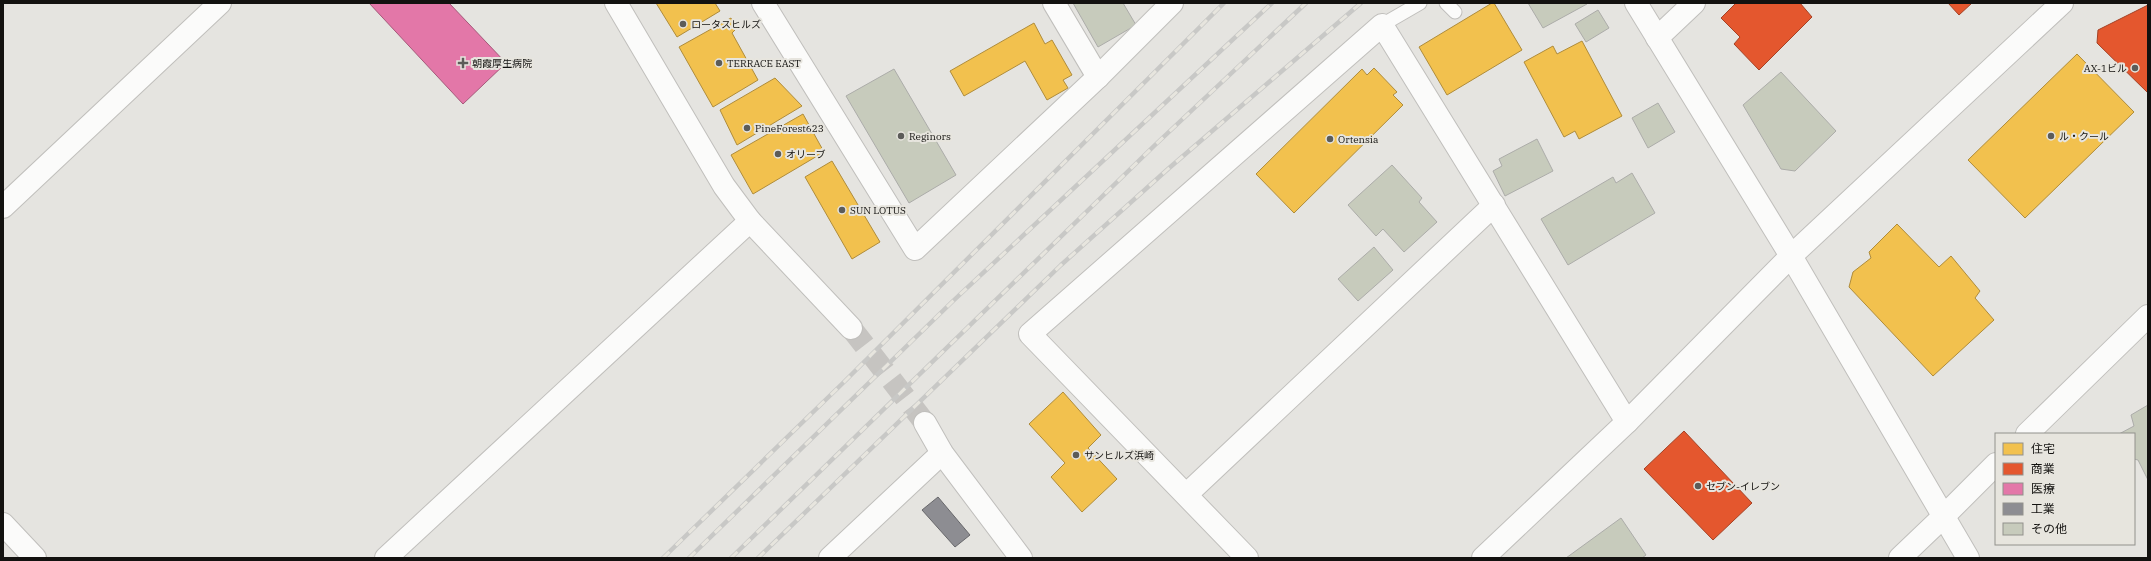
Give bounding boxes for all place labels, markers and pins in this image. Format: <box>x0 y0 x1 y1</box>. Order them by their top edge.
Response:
place label: ロータスヒルズ <box>691 18 761 31</box>
marker: ロータスヒルズ <box>678 19 688 29</box>
marker: 朝霞厚生病院 <box>457 57 469 69</box>
place label: 朝霞厚生病院 <box>472 57 532 70</box>
place label: TERRACE EAST <box>727 57 801 70</box>
marker: TERRACE EAST <box>714 58 724 68</box>
place label: AX-1ビル <box>2084 62 2127 75</box>
marker: AX-1ビル <box>2130 63 2140 73</box>
place label: PineForest623 <box>755 122 824 135</box>
marker: PineForest623 <box>742 123 752 133</box>
place label: Reginors <box>909 130 951 143</box>
place label: ル・クール <box>2059 130 2109 143</box>
marker: Reginors <box>896 131 906 141</box>
marker: ル・クール <box>2046 131 2056 141</box>
place label: Ortensia <box>1338 133 1379 146</box>
marker: Ortensia <box>1325 134 1335 144</box>
place label: オリーブ <box>786 148 825 161</box>
marker: オリーブ <box>773 149 783 159</box>
place label: SUN LOTUS <box>850 204 906 217</box>
marker: SUN LOTUS <box>837 205 847 215</box>
place label: サンヒルズ浜崎 <box>1084 449 1154 462</box>
marker: サンヒルズ浜崎 <box>1071 450 1081 460</box>
place label: セブン-イレブン <box>1706 480 1780 493</box>
marker: セブン-イレブン <box>1693 481 1703 491</box>

